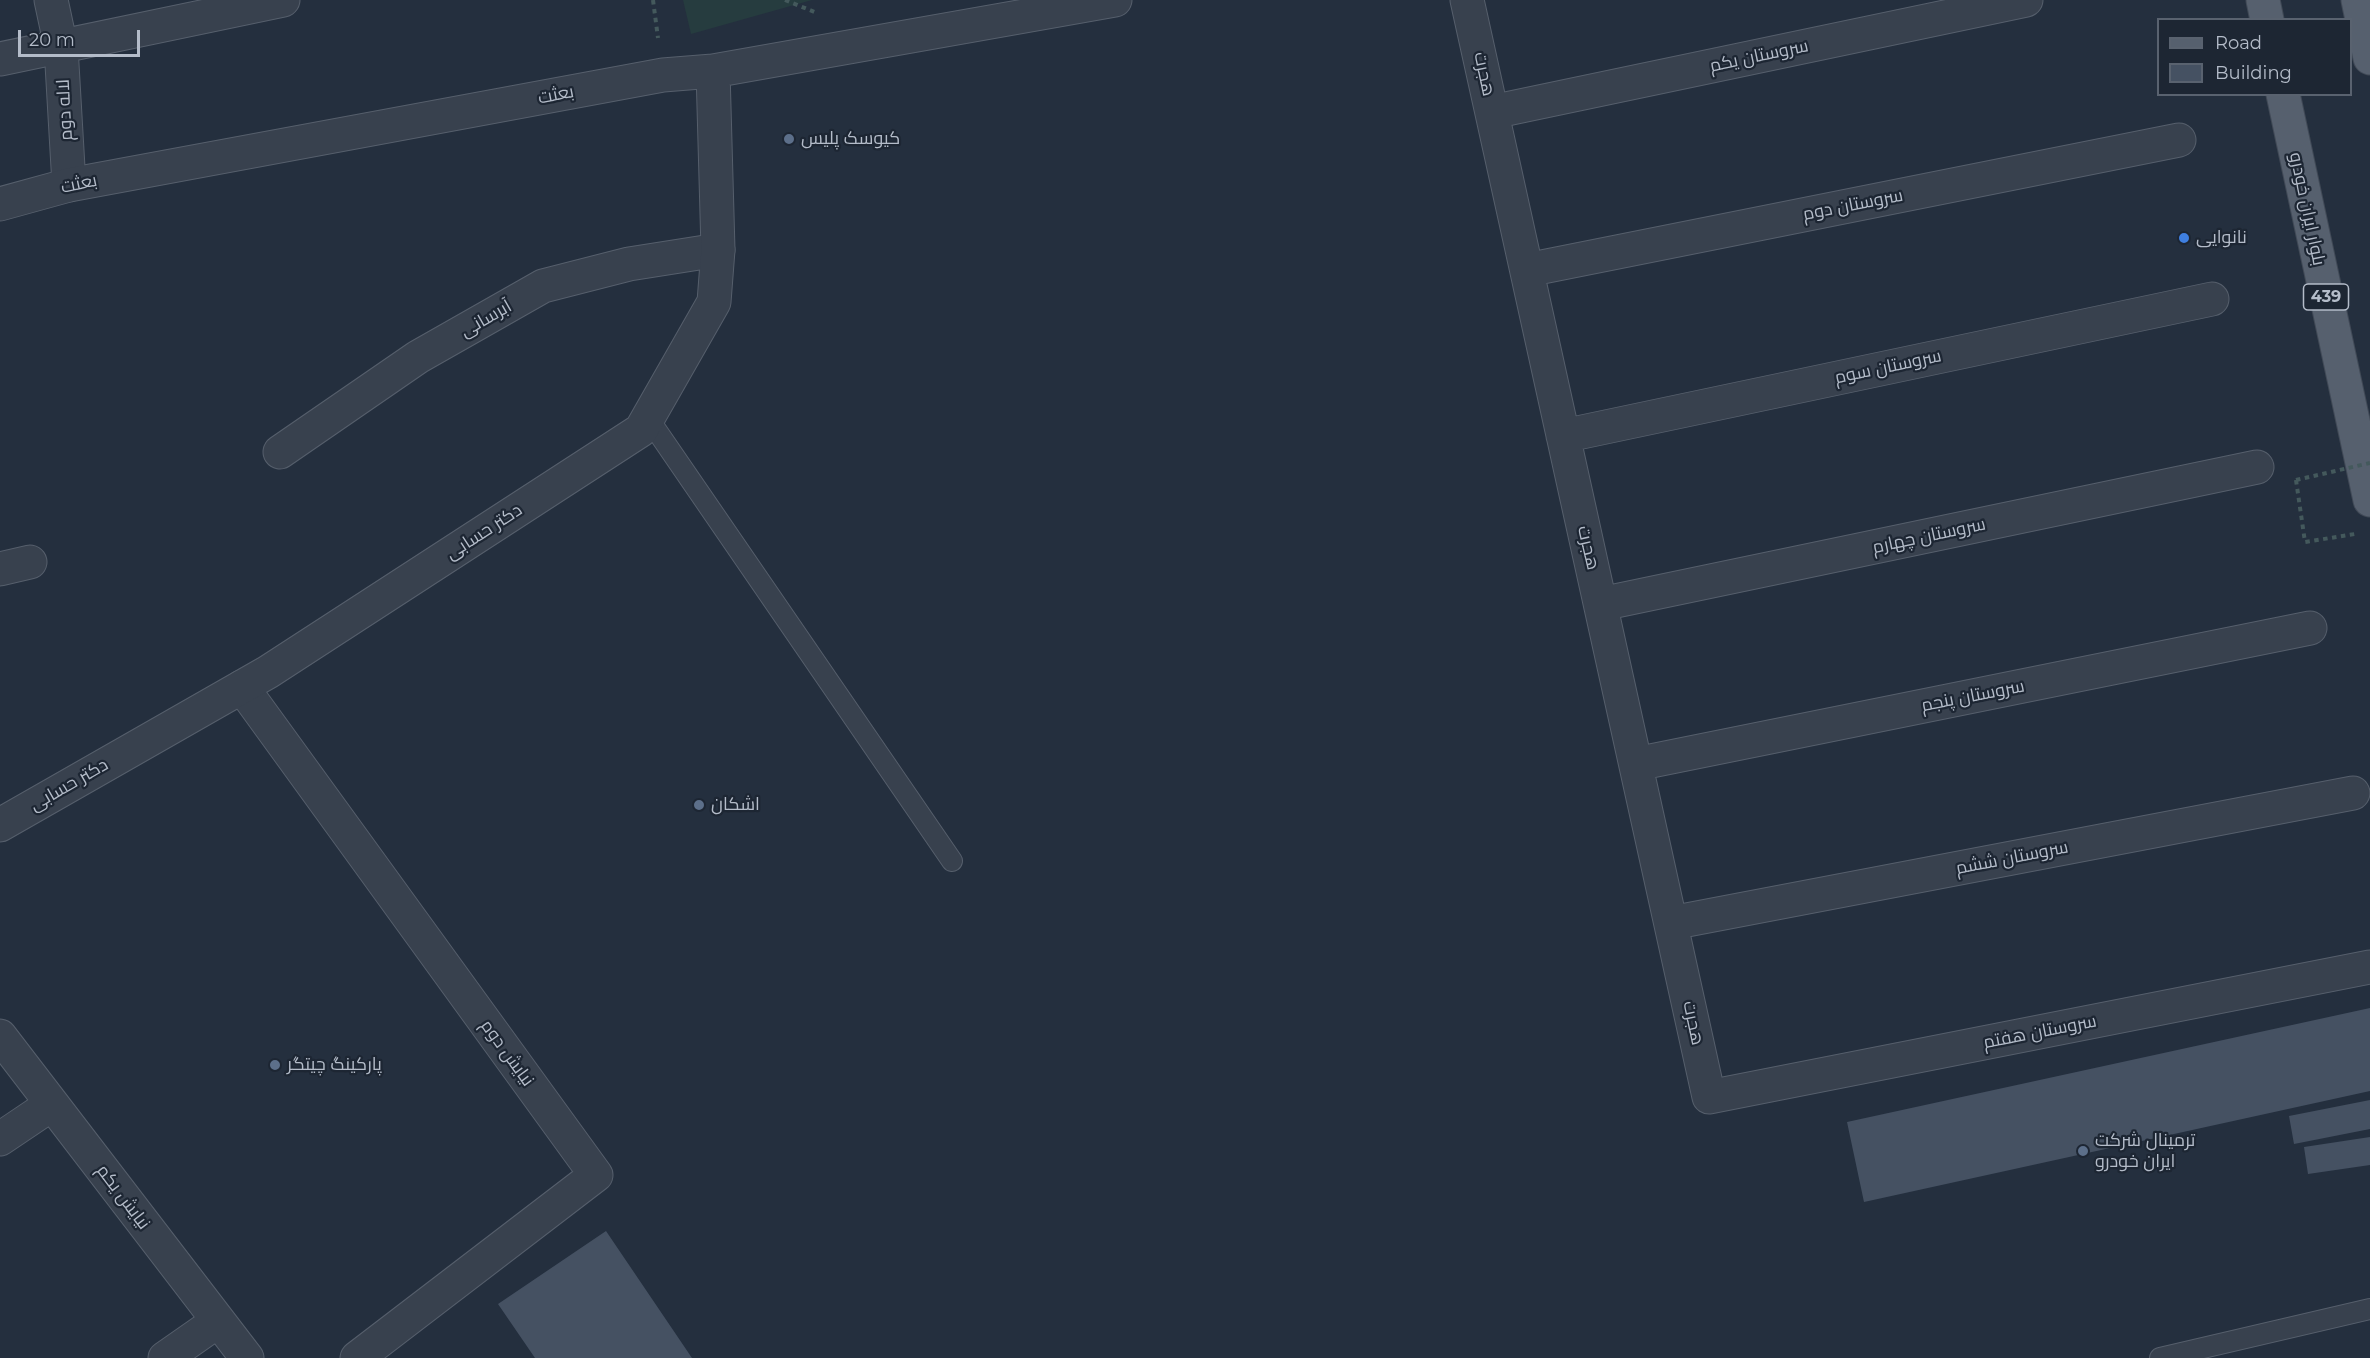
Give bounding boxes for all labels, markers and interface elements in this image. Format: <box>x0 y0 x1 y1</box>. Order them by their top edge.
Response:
scale bar <box>21 18 142 56</box>
legend <box>2157 18 2352 96</box>
text: 20 m <box>29 29 75 51</box>
text: Road <box>2215 32 2262 54</box>
street label: سروستان یکم <box>1708 35 1810 77</box>
street label: هجرت <box>1469 50 1499 98</box>
text: Building <box>2215 62 2292 84</box>
street label: لاله دوم <box>53 79 77 141</box>
street label: بعثت <box>536 81 576 109</box>
place label: کیوسک پلیس <box>801 128 900 150</box>
marker: کیوسک پلیس <box>782 132 796 146</box>
street label: بلوار ایران خودرو <box>2284 150 2330 268</box>
street label: بعثت <box>59 170 99 198</box>
street label: سروستان دوم <box>1801 185 1905 225</box>
place label: نانوایی <box>2196 227 2247 249</box>
marker: نانوایی <box>2177 231 2191 245</box>
road number: 439 <box>2304 284 2348 310</box>
street label: آبرسانی <box>456 296 516 342</box>
street label: سروستان سوم <box>1833 345 1943 389</box>
street label: دکتر حسابی <box>442 499 526 565</box>
street label: سروستان چهارم <box>1870 513 1988 559</box>
street label: هجرت <box>1572 524 1604 572</box>
street label: سروستان پنجم <box>1920 675 2026 717</box>
street label: دکتر حسابی <box>26 754 112 816</box>
place label: اشکان <box>711 794 760 816</box>
marker: اشکان <box>692 798 706 812</box>
street label: سروستان ششم <box>1954 837 2070 879</box>
street label: هجرت <box>1678 999 1708 1047</box>
street label: سروستان هفتم <box>1982 1010 2098 1054</box>
street label: نیایش دوم <box>476 1015 538 1091</box>
place label: پارکینگ چیتگر <box>287 1054 382 1076</box>
marker: پارکینگ چیتگر <box>268 1058 282 1072</box>
place label: ترمینال شرکت ایران خودرو <box>2095 1130 2195 1172</box>
marker: ترمینال شرکت ایران خودرو <box>2076 1144 2090 1158</box>
street label: نیایش یکم <box>92 1160 154 1234</box>

